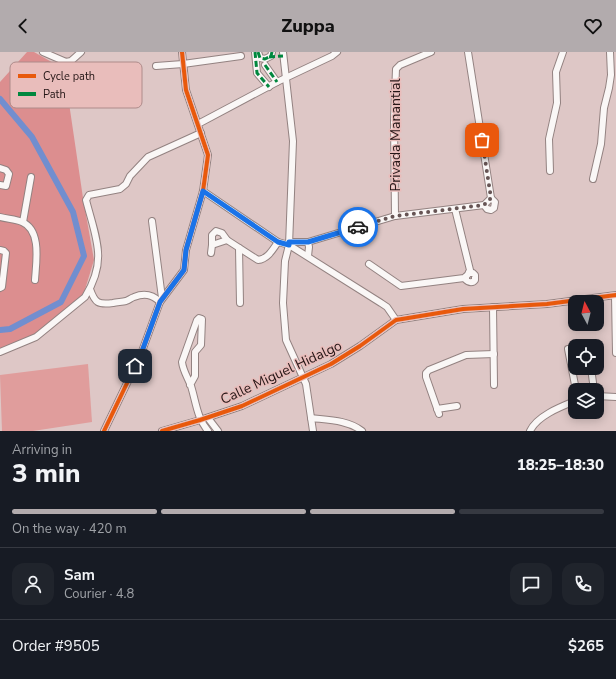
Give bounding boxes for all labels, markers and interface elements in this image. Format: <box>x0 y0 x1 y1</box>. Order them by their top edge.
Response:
text: Zuppa <box>281 14 335 38</box>
icon: back <box>12 15 34 37</box>
icon: heart <box>582 15 604 37</box>
legend <box>10 62 142 108</box>
text: Cycle path <box>43 69 95 84</box>
street label: Privada Manantial <box>386 78 405 192</box>
text: Path <box>43 87 66 102</box>
pin <box>465 123 499 157</box>
icon: bag <box>471 129 493 151</box>
courier <box>338 207 378 247</box>
icon: car <box>347 216 369 238</box>
north arrow <box>568 295 604 331</box>
map controls <box>568 295 604 419</box>
street label: Calle Miguel Hidalgo <box>217 336 345 409</box>
button: locate <box>568 339 604 375</box>
pin <box>118 349 152 383</box>
icon: home <box>124 355 146 377</box>
button: layers <box>568 383 604 419</box>
text: Arriving in <box>12 441 72 459</box>
text: 18:25–18:30 <box>517 455 604 475</box>
text: 3 min <box>12 456 80 491</box>
text: On the way · 420 m <box>12 520 127 538</box>
button: person <box>12 563 54 605</box>
button: chat <box>510 563 552 605</box>
button: phone <box>562 563 604 605</box>
text: Sam <box>64 565 95 585</box>
text: Courier · 4.8 <box>64 585 134 603</box>
text: Order #9505 <box>12 636 100 656</box>
text: $265 <box>568 636 604 656</box>

